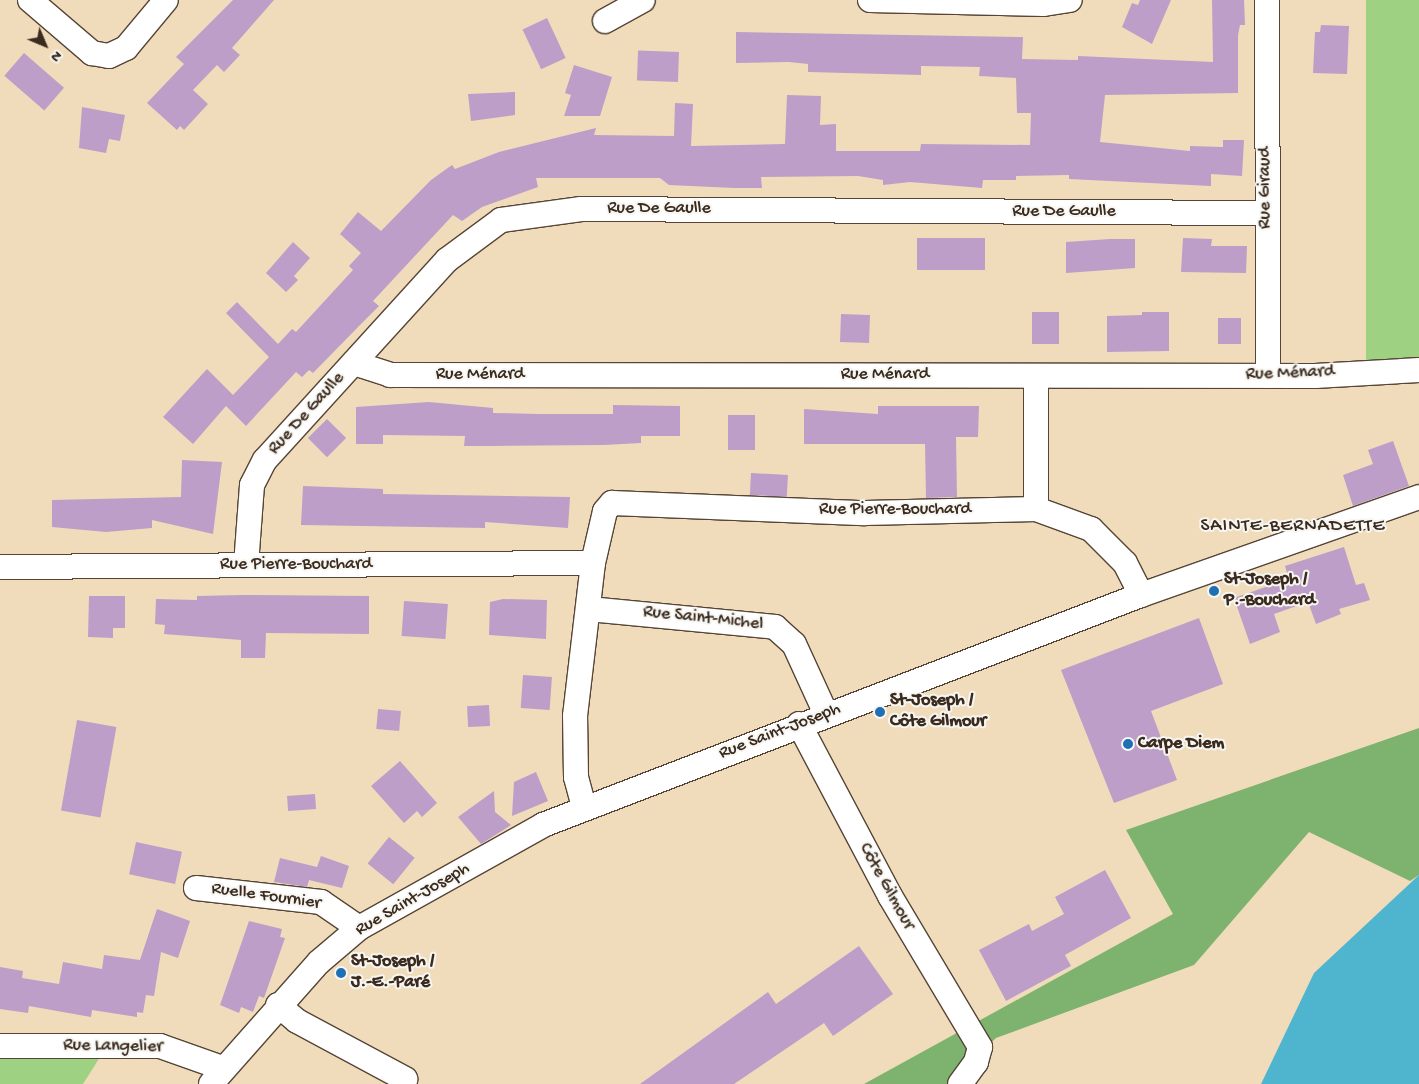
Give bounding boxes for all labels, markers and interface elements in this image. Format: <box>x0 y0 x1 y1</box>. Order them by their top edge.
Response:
north arrow <box>20 20 70 70</box>
text: N <box>47 47 65 65</box>
street label: Rue Giraud <box>1255 147 1277 229</box>
street label: Rue De Gaulle <box>607 198 711 220</box>
street label: Rue De Gaulle <box>1012 201 1116 223</box>
street label: Rue Ménard <box>1245 362 1335 386</box>
street label: Rue Ménard <box>436 364 524 386</box>
street label: Rue Ménard <box>841 364 929 386</box>
street label: Rue De Gaulle <box>264 368 350 460</box>
street label: Rue Pierre-Bouchard <box>819 499 971 521</box>
district label: SAINTE-BERNADETTE <box>1198 516 1388 538</box>
street label: Rue Pierre-Bouchard <box>220 554 372 576</box>
place label: St-Joseph / P.-Bouchard <box>1224 570 1315 612</box>
marker: St-Joseph / P.-Bouchard <box>1208 585 1220 597</box>
street label: Rue Saint-Michel <box>642 602 764 636</box>
place label: St-Joseph / Côte Gilmour <box>890 691 986 734</box>
street label: Rue Saint-Joseph <box>716 699 844 765</box>
marker: St-Joseph / Côte Gilmour <box>874 706 886 718</box>
place label: Carpe Diem <box>1138 733 1224 755</box>
marker: Carpe Diem <box>1122 738 1134 750</box>
street label: Côte Gilmour <box>853 840 919 934</box>
street label: Rue Saint-Joseph <box>352 859 474 941</box>
street label: Ruelle Fournier <box>210 879 322 915</box>
place label: St-Joseph / J.-E.-Paré <box>351 952 434 994</box>
marker: St-Joseph / J.-E.-Paré <box>335 967 347 979</box>
street label: Rue Langelier <box>63 1035 163 1059</box>

